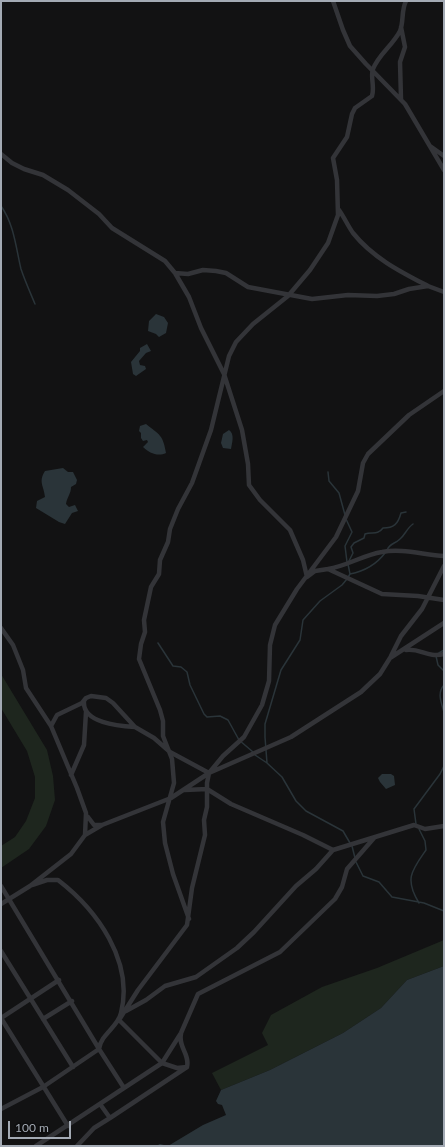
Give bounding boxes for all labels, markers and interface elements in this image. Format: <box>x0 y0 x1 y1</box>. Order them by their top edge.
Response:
scale bar <box>10 1113 73 1139</box>
text: 100 m <box>15 1120 49 1135</box>

